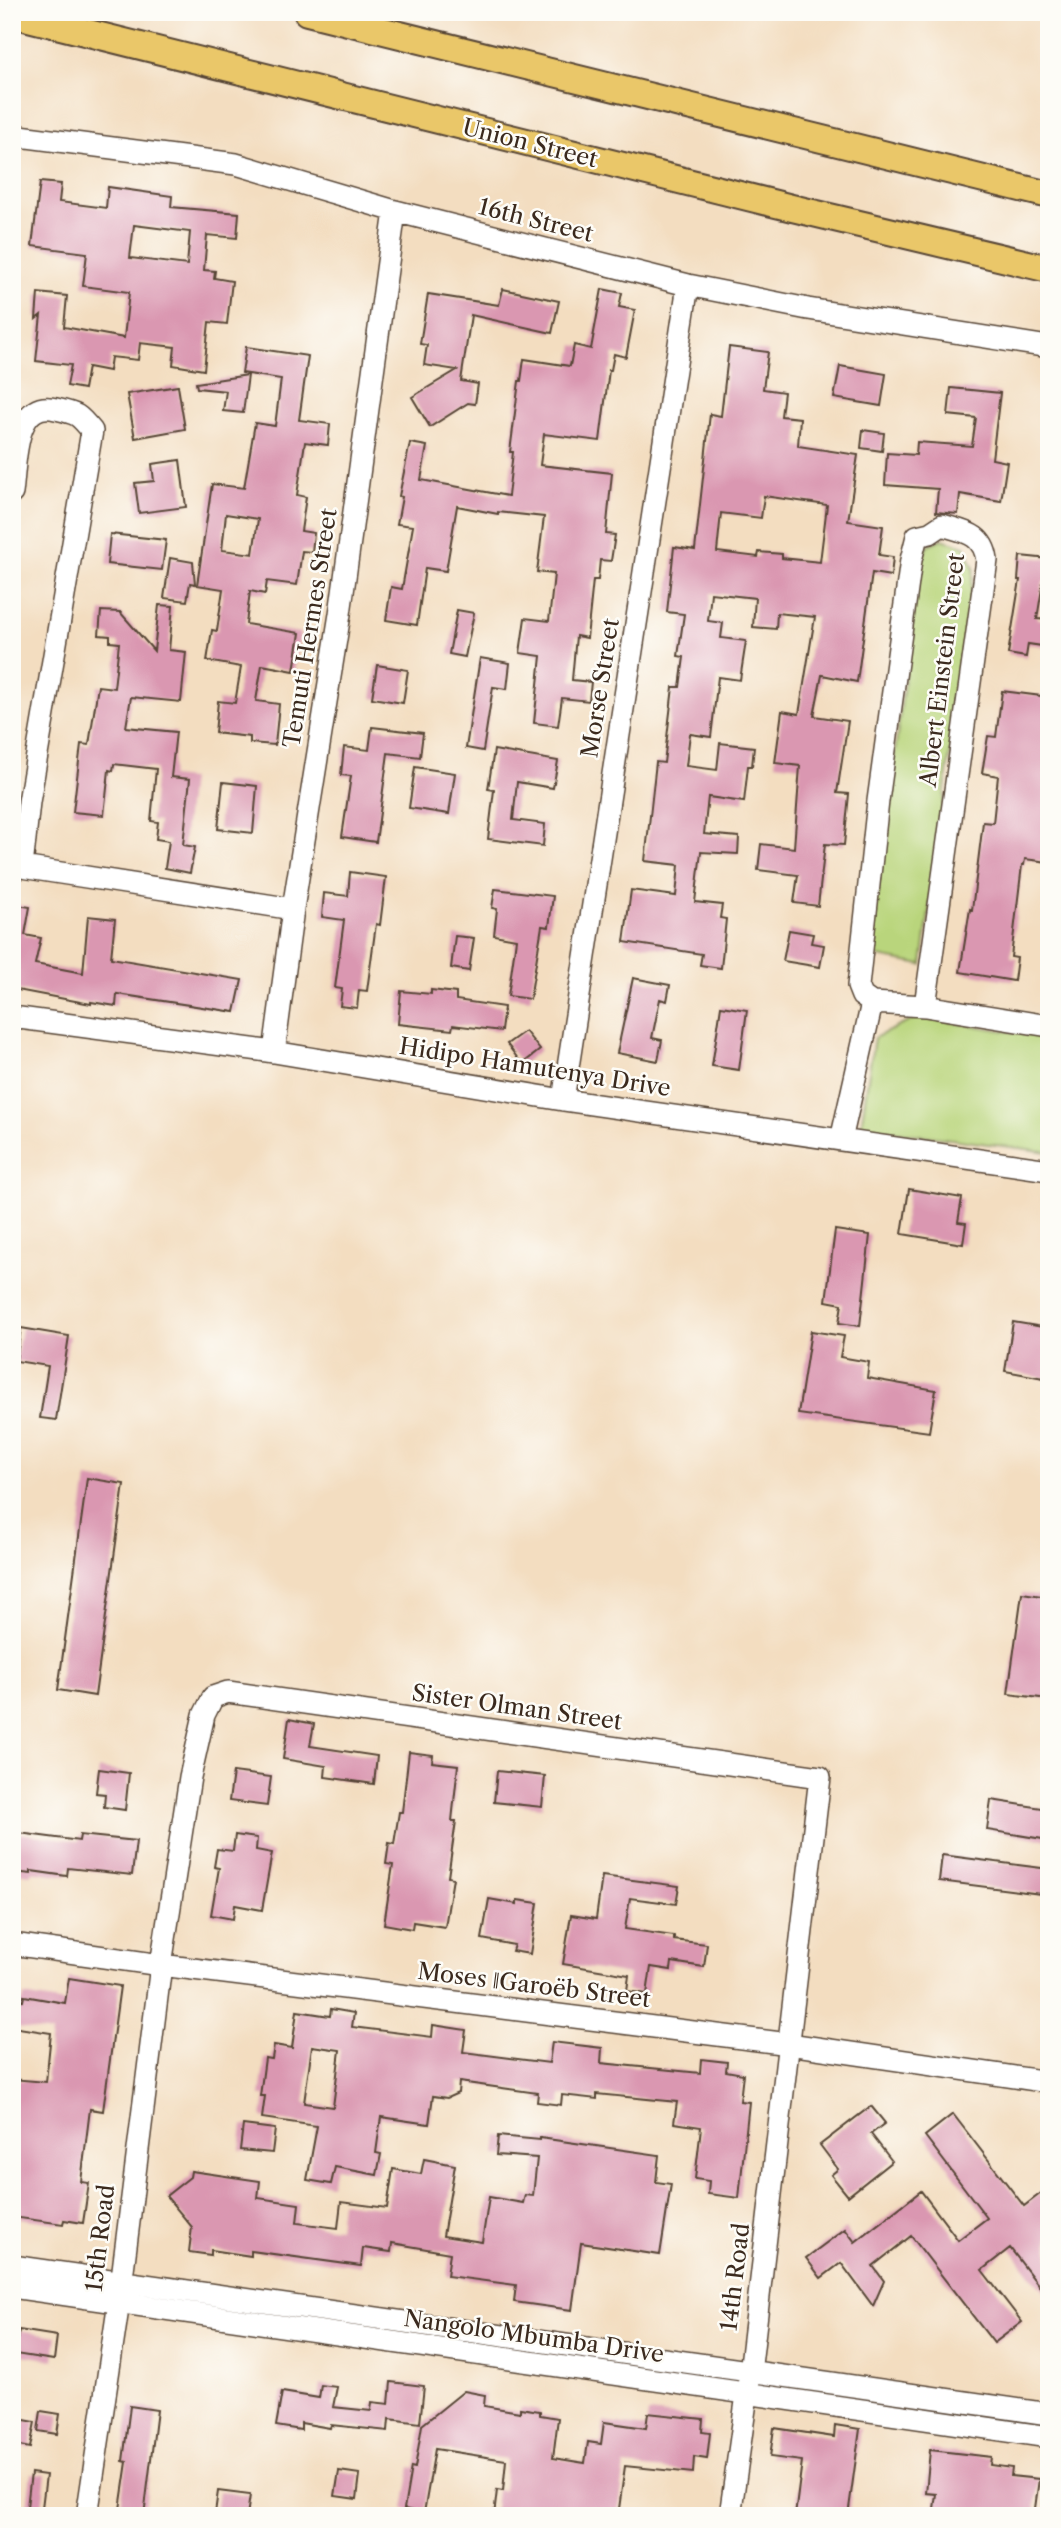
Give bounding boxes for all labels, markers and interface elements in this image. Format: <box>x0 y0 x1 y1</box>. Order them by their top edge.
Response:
street label: Union Street <box>459 113 601 173</box>
street label: 16th Street <box>476 192 596 248</box>
street label: Temuti Hermes Street <box>277 506 343 750</box>
street label: Albert Einstein Street <box>914 551 970 790</box>
street label: Morse Street <box>575 616 625 760</box>
street label: Hidipo Hamutenya Drive <box>397 1032 673 1102</box>
street label: Sister Olman Street <box>410 1678 624 1736</box>
street label: Moses ǁGaroëb Street <box>416 1957 652 2013</box>
street label: 15th Road <box>80 2183 120 2293</box>
street label: 14th Road <box>714 2221 756 2333</box>
street label: Nangolo Mbumba Drive <box>402 2304 666 2368</box>

